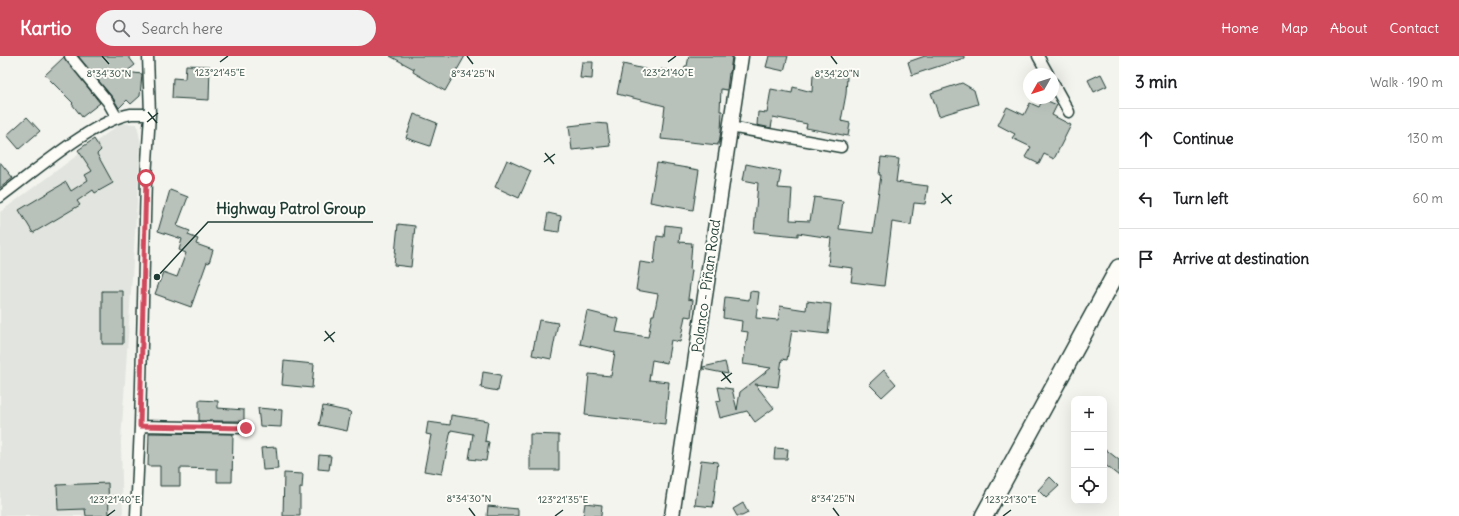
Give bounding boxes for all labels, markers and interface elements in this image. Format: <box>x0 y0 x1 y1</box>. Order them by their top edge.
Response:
search box <box>96 10 376 46</box>
text: Kartio <box>20 16 72 40</box>
icon: search <box>110 17 132 39</box>
text: Search here <box>142 19 223 38</box>
text: Home <box>1221 19 1259 37</box>
text: Map <box>1281 19 1308 37</box>
text: About <box>1330 19 1368 37</box>
text: Contact <box>1390 19 1439 37</box>
text: 123°21'45"E <box>195 66 245 79</box>
text: 123°21'40"E <box>642 66 694 79</box>
text: 8°34'30"N <box>86 67 132 80</box>
text: 8°34'25"N <box>451 67 495 80</box>
text: 8°34'20"N <box>815 67 859 80</box>
north arrow <box>1023 68 1059 104</box>
text: 3 min <box>1135 71 1177 93</box>
text: Walk · 190 m <box>1370 74 1443 91</box>
icon: ahead <box>1135 128 1157 150</box>
text: Continue <box>1173 129 1234 148</box>
text: 130 m <box>1407 130 1443 147</box>
route start <box>137 169 155 187</box>
icon: left <box>1135 188 1157 210</box>
text: Turn left <box>1173 189 1228 208</box>
text: 60 m <box>1412 190 1443 207</box>
callout: Highway Patrol Group <box>208 195 373 222</box>
text: Highway Patrol Group <box>216 199 366 219</box>
street label: Polanco - Piñan Road <box>688 218 724 354</box>
icon: arrive <box>1135 248 1157 270</box>
text: Arrive at destination <box>1173 249 1309 268</box>
map controls <box>1071 396 1107 504</box>
button: + <box>1071 396 1107 432</box>
route end <box>237 419 255 437</box>
button: − <box>1071 432 1107 468</box>
button: locate <box>1071 468 1107 504</box>
text: 8°34'30"N <box>446 492 492 505</box>
text: 8°34'25"N <box>811 492 855 505</box>
text: 123°21'40"E <box>89 493 141 506</box>
text: 123°21'35"E <box>538 493 588 506</box>
text: 123°21'30"E <box>985 493 1037 506</box>

